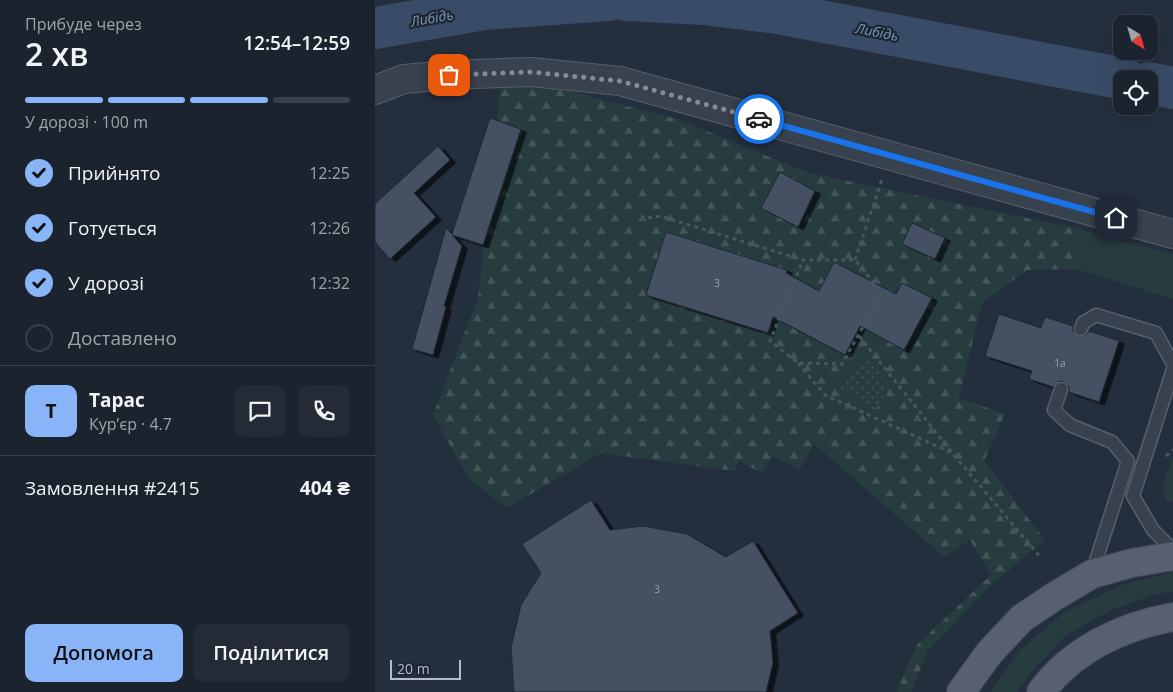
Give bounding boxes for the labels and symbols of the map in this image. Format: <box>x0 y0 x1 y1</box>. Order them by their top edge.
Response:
water label: Либідь <box>408 4 455 31</box>
north arrow <box>1113 15 1157 60</box>
water label: Либідь <box>853 18 900 45</box>
pin <box>428 54 470 96</box>
courier <box>734 94 784 144</box>
pin <box>1095 197 1137 239</box>
house number: 3 <box>714 276 720 290</box>
house number: 1а <box>1054 356 1066 370</box>
house number: 3 <box>654 582 660 596</box>
scale bar <box>390 657 461 680</box>

